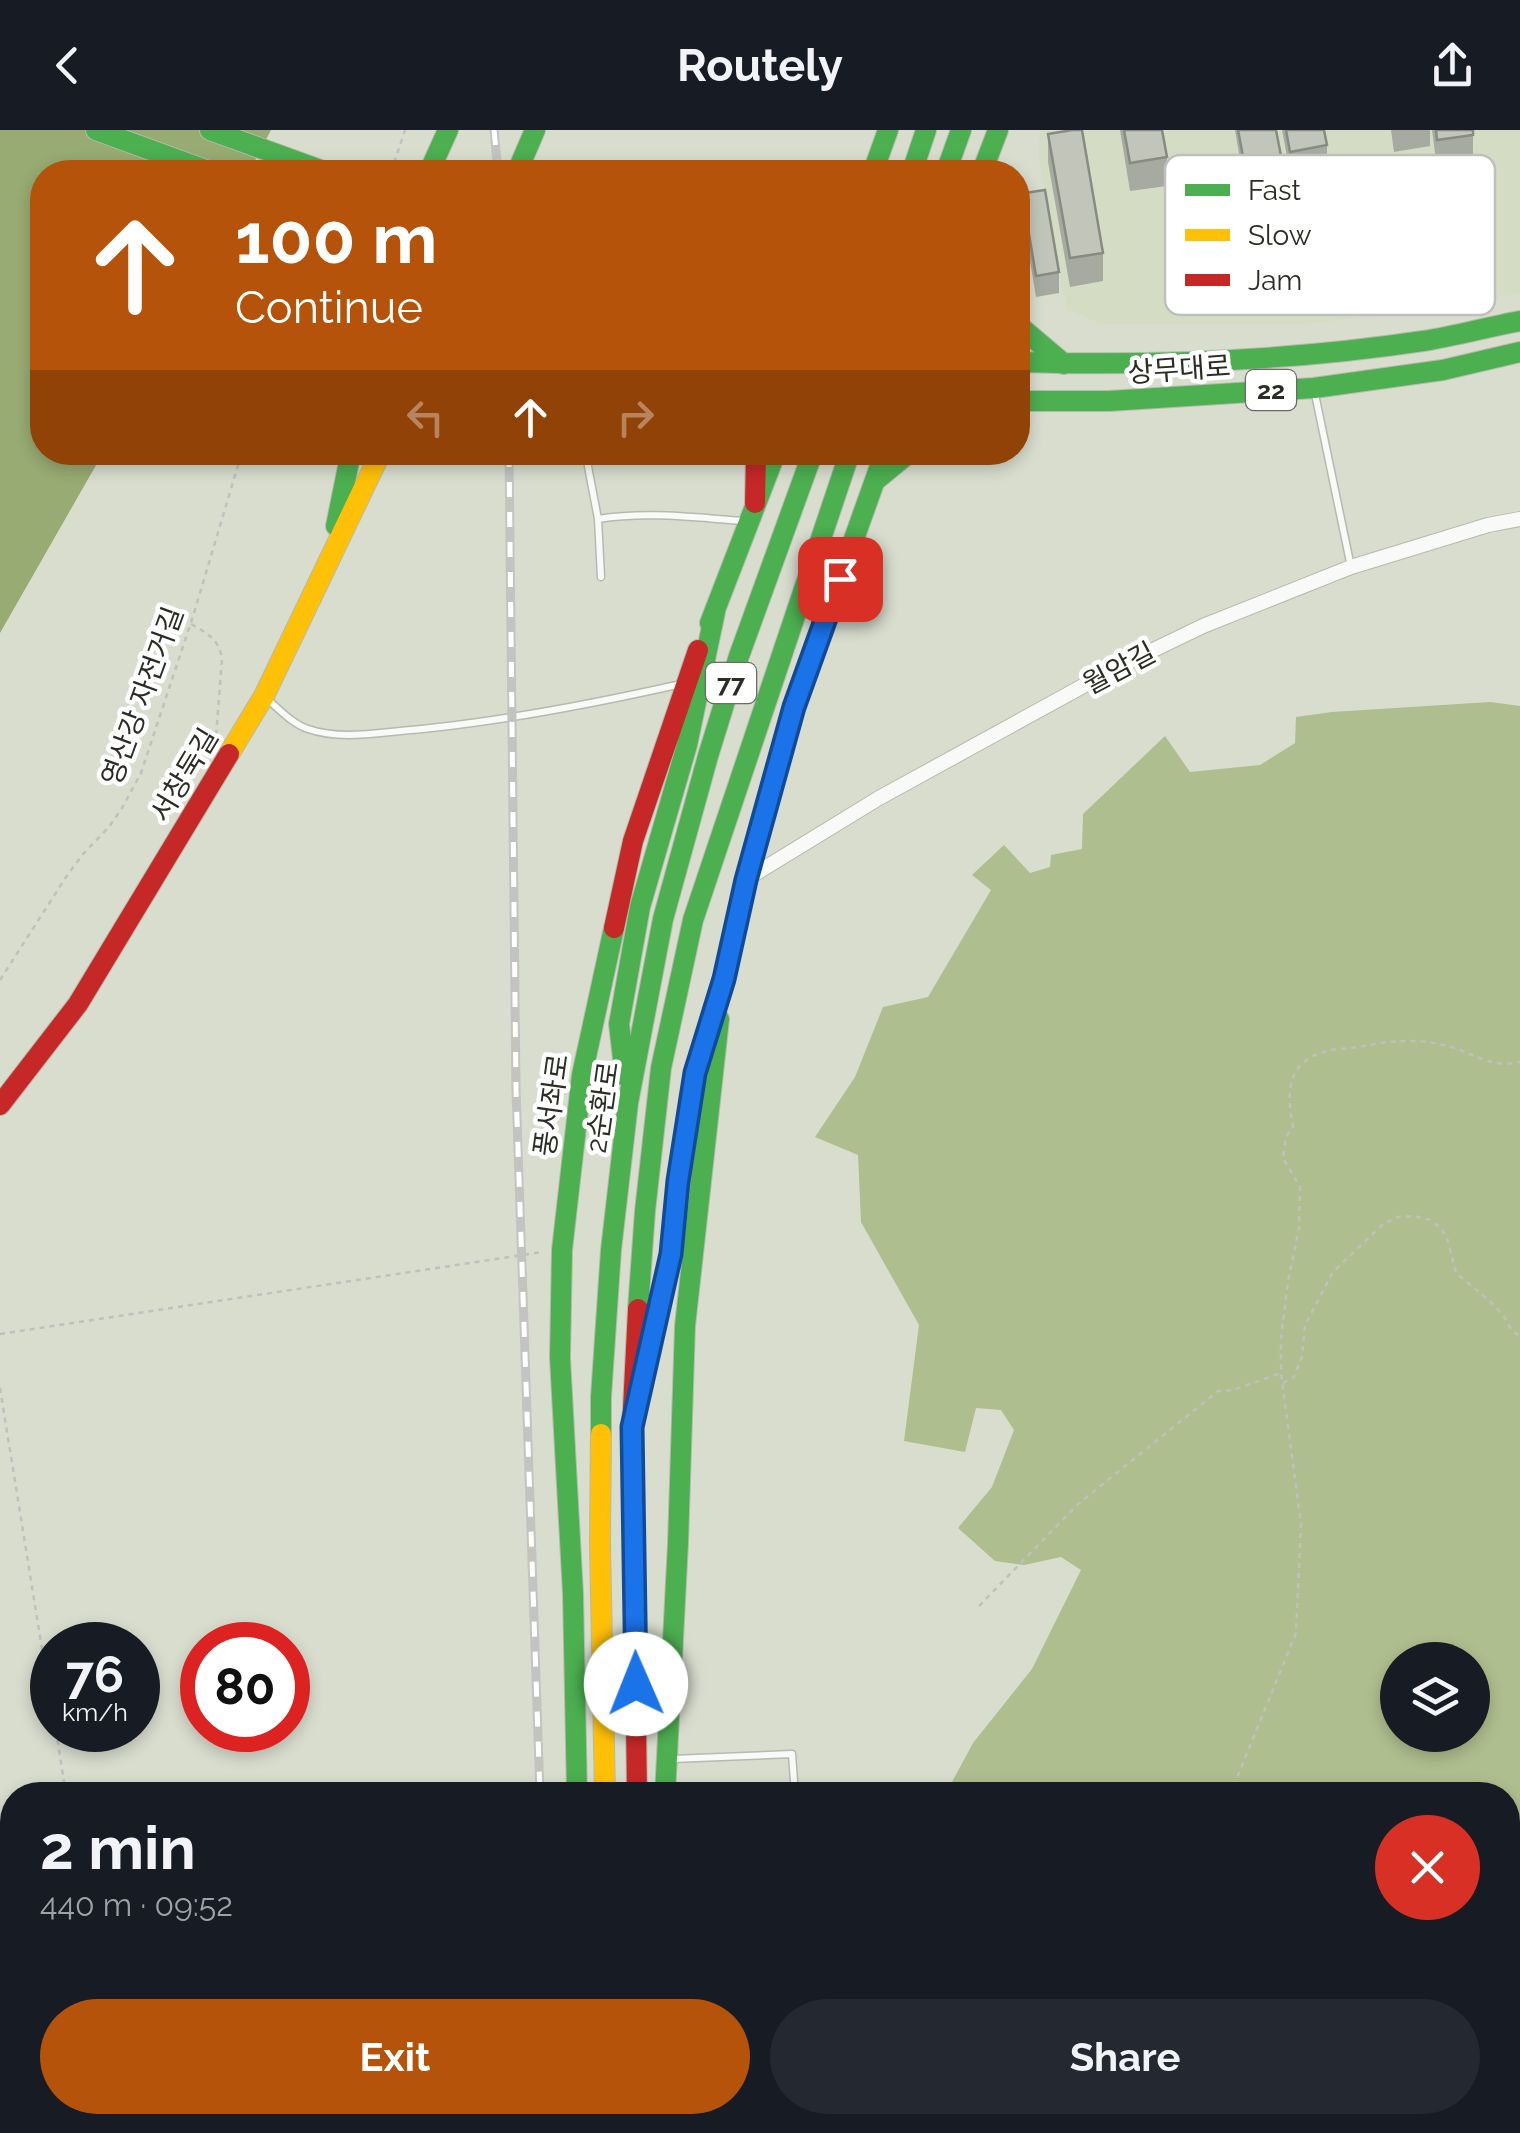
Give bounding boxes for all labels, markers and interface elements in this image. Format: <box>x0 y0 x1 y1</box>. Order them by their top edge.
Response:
icon: back <box>40 38 95 93</box>
icon: share <box>1425 38 1480 93</box>
text: Routely <box>677 39 843 92</box>
legend <box>1165 155 1495 315</box>
text: Fast <box>1248 174 1301 207</box>
text: 100 m <box>235 197 438 279</box>
icon: ahead <box>70 200 200 330</box>
text: Slow <box>1248 219 1312 252</box>
text: Jam <box>1248 264 1302 297</box>
text: Continue <box>235 281 423 334</box>
street label: 상무대로 <box>1126 349 1232 390</box>
road number: 22 <box>1246 370 1296 410</box>
icon: left <box>398 390 453 445</box>
icon: ahead <box>503 390 558 445</box>
icon: right <box>608 390 663 445</box>
pin <box>798 537 883 622</box>
icon: arrive <box>813 552 868 607</box>
street label: 영산강 자전거길 <box>95 602 190 790</box>
street label: 월암길 <box>1077 636 1161 701</box>
road number: 77 <box>706 663 756 703</box>
street label: 서창둑길 <box>144 723 225 828</box>
street label: 풍서좌로 <box>528 1052 575 1158</box>
street label: 2순환로 <box>580 1059 625 1155</box>
speed limit sign: 80 <box>180 1622 310 1752</box>
position arrow <box>584 1632 688 1736</box>
map controls <box>1380 1642 1490 1752</box>
button: layers <box>1380 1642 1490 1752</box>
text: 76 <box>66 1645 124 1704</box>
text: km/h <box>62 1697 128 1727</box>
text: 2 min <box>40 1813 196 1883</box>
button: close <box>1375 1815 1480 1920</box>
text: 440 m · 09:52 <box>40 1886 233 1923</box>
button: Exit <box>40 1999 750 2114</box>
button: Share <box>770 1999 1480 2114</box>

